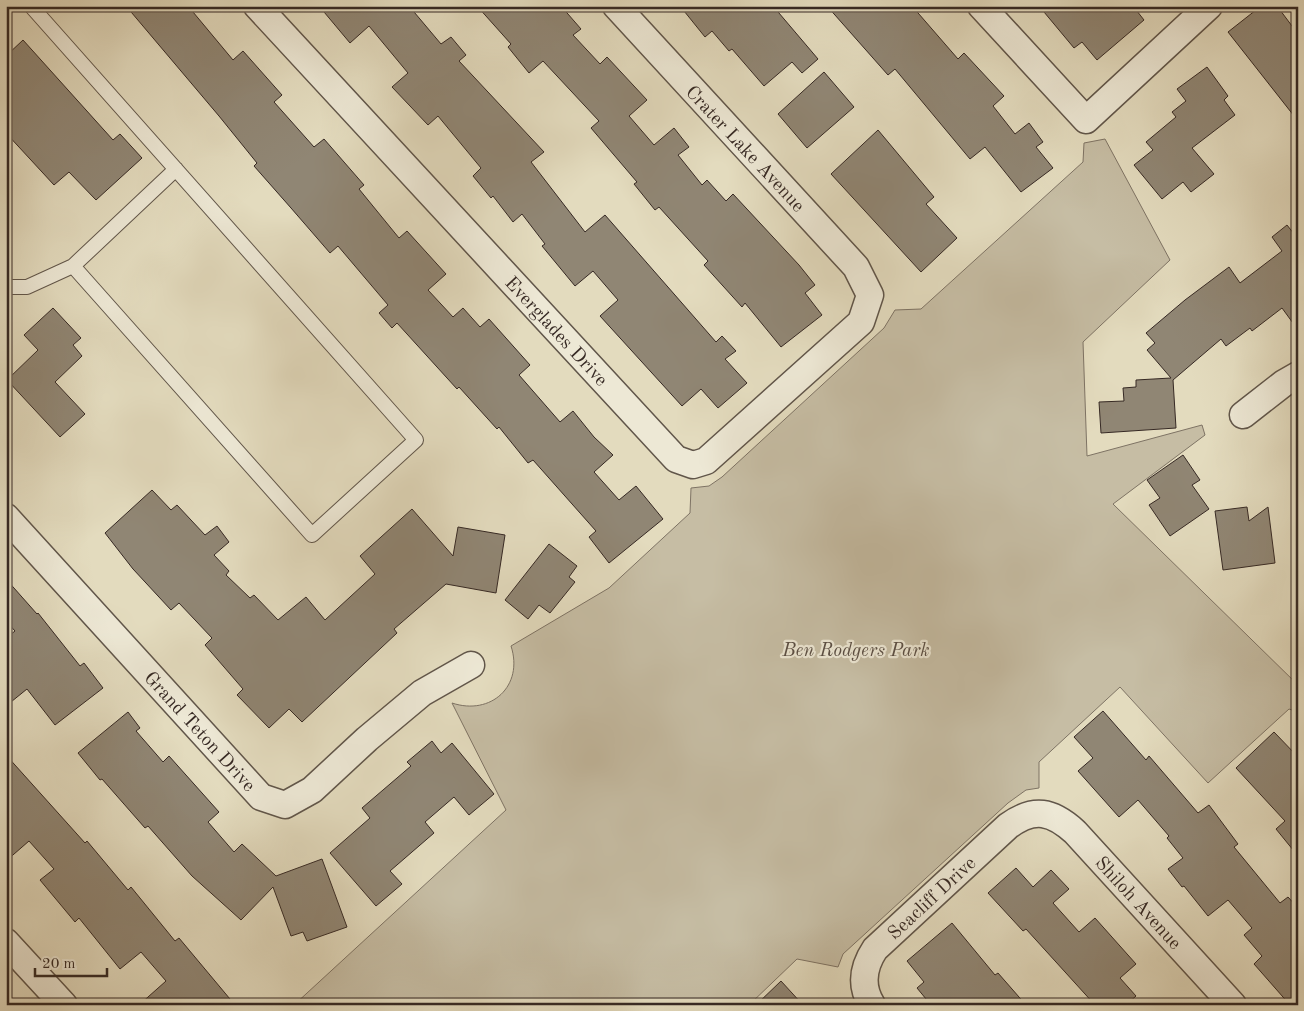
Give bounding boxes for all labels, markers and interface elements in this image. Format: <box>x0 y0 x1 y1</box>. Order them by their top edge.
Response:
street label: Crater Lake Avenue <box>681 83 807 216</box>
street label: Everglades Drive <box>500 274 610 391</box>
park label: Ben Rodgers Park <box>781 642 930 661</box>
street label: Grand Teton Drive <box>140 669 258 796</box>
street label: Seacliff Drive <box>885 854 980 944</box>
street label: Shiloh Avenue <box>1090 854 1184 954</box>
scale bar <box>35 946 108 978</box>
text: 20 m <box>42 957 76 972</box>

